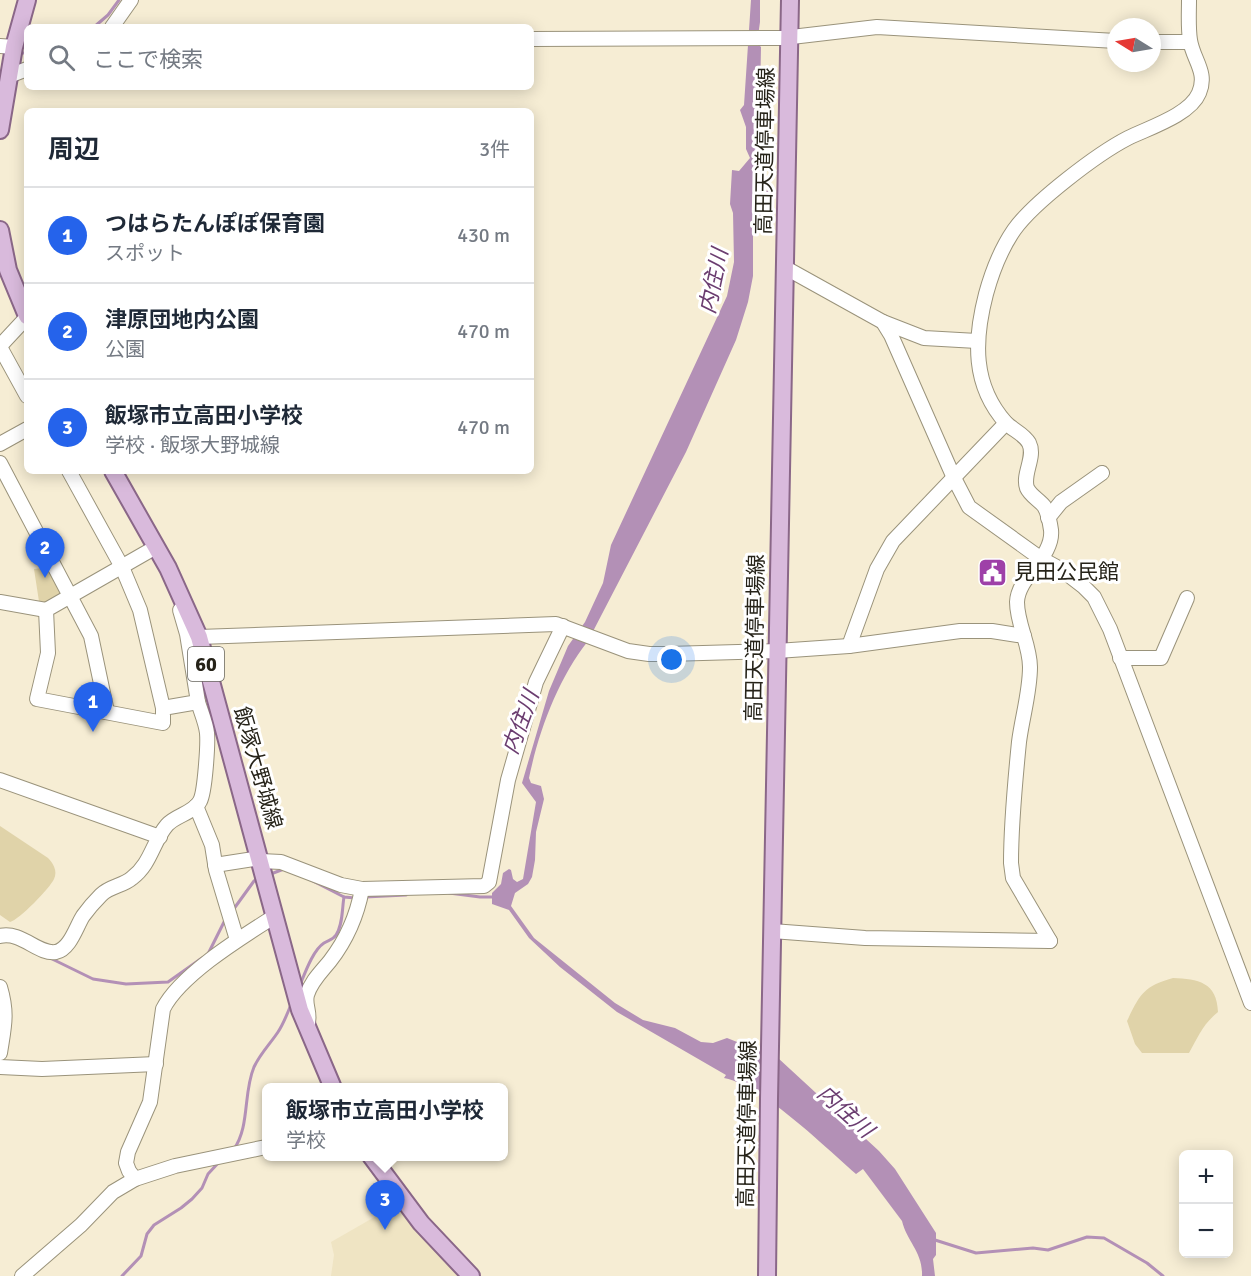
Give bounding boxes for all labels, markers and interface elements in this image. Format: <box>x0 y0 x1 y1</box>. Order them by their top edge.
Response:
north arrow <box>1107 18 1161 72</box>
search box <box>24 24 534 90</box>
icon: search <box>45 41 78 74</box>
text: ここで検索 <box>93 46 203 73</box>
street label: 高田天道停車場線 <box>751 67 779 235</box>
text: 周辺 <box>48 134 100 166</box>
text: 3件 <box>479 137 510 162</box>
text: つはらたんぽぽ保育園 <box>105 210 325 237</box>
text: 1 <box>62 223 73 248</box>
text: 430 m <box>457 223 510 248</box>
text: スポット <box>105 241 185 266</box>
water label: 内住川 <box>693 244 734 316</box>
text: 津原団地内公園 <box>105 306 259 333</box>
text: 2 <box>62 319 73 344</box>
text: 470 m <box>457 319 510 344</box>
text: 公園 <box>105 337 145 362</box>
text: 飯塚市立高田小学校 <box>105 402 303 429</box>
text: 3 <box>62 415 73 440</box>
text: 470 m <box>457 415 510 440</box>
text: 学校 · 飯塚大野城線 <box>105 433 280 458</box>
pin: 2 <box>26 528 64 578</box>
street label: 高田天道停車場線 <box>741 554 769 722</box>
public building icon: 見田公民館 <box>977 556 1009 588</box>
place label: 見田公民館 <box>1014 559 1119 585</box>
your location <box>657 645 686 674</box>
road number: 60 <box>188 647 224 681</box>
pin: 1 <box>74 682 112 732</box>
water label: 内住川 <box>496 685 545 758</box>
street label: 飯塚大野城線 <box>228 704 288 832</box>
street label: 高田天道停車場線 <box>733 1040 761 1208</box>
water label: 内住川 <box>812 1079 881 1145</box>
popup <box>262 1083 508 1161</box>
text: 飯塚市立高田小学校 <box>286 1097 484 1124</box>
text: 学校 <box>286 1128 326 1153</box>
map controls <box>1179 1150 1233 1258</box>
button: + <box>1179 1150 1233 1204</box>
pin: 3 <box>366 1180 404 1230</box>
button: − <box>1179 1204 1233 1258</box>

